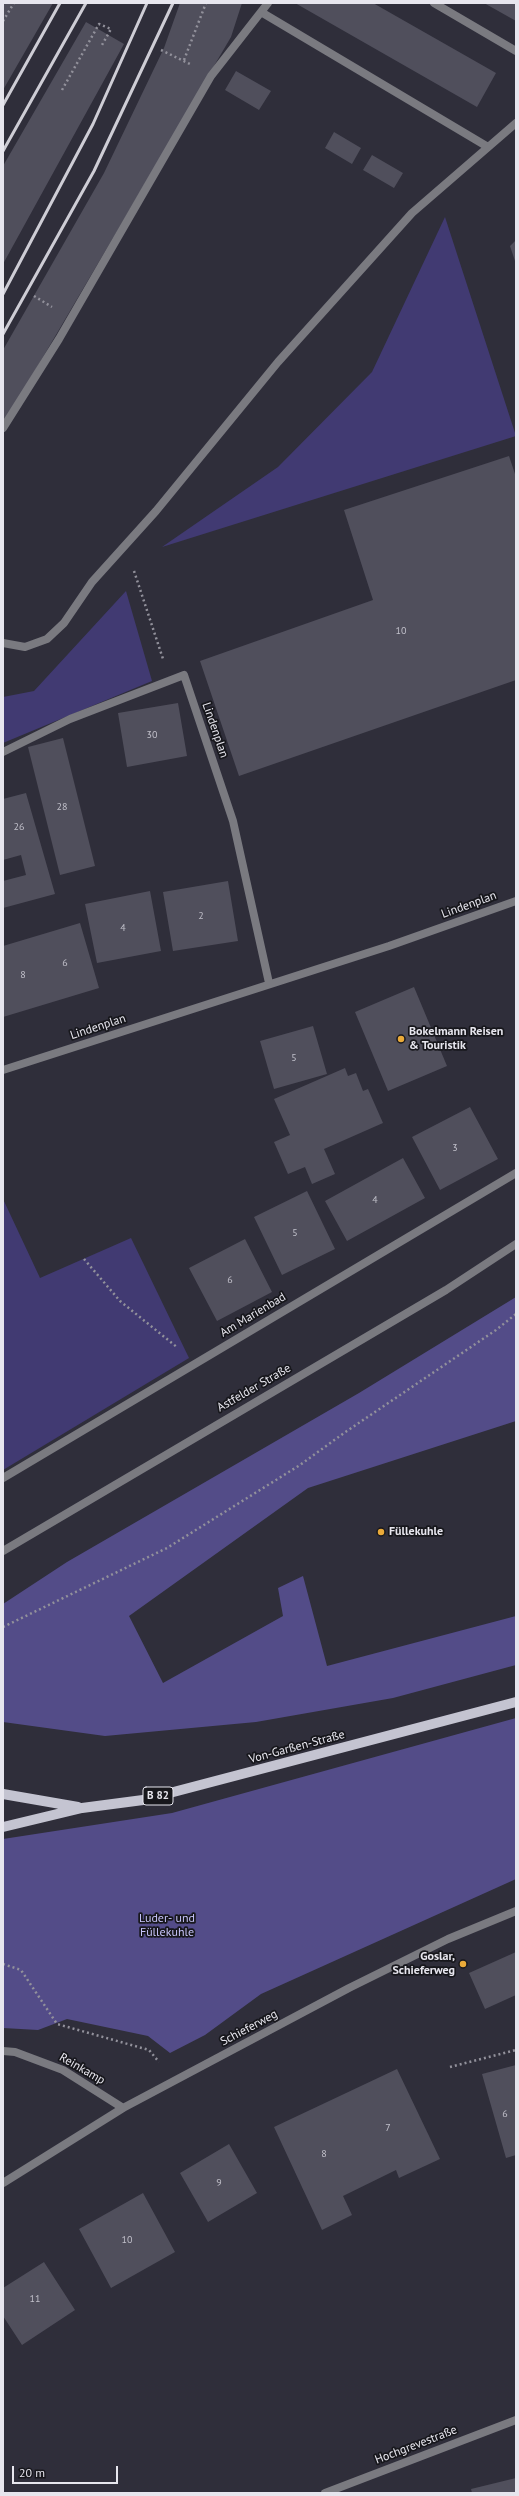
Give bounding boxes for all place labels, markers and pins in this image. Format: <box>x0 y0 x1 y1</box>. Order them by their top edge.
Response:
place label: Bokelmann Reisen & Touristik <box>409 1025 503 1053</box>
marker: Bokelmann Reisen & Touristik <box>396 1034 406 1044</box>
place label: Füllekuhle <box>389 1525 443 1539</box>
marker: Füllekuhle <box>376 1527 386 1537</box>
place label: Goslar, Schieferweg <box>392 1950 455 1978</box>
marker: Goslar, Schieferweg <box>458 1959 468 1969</box>

